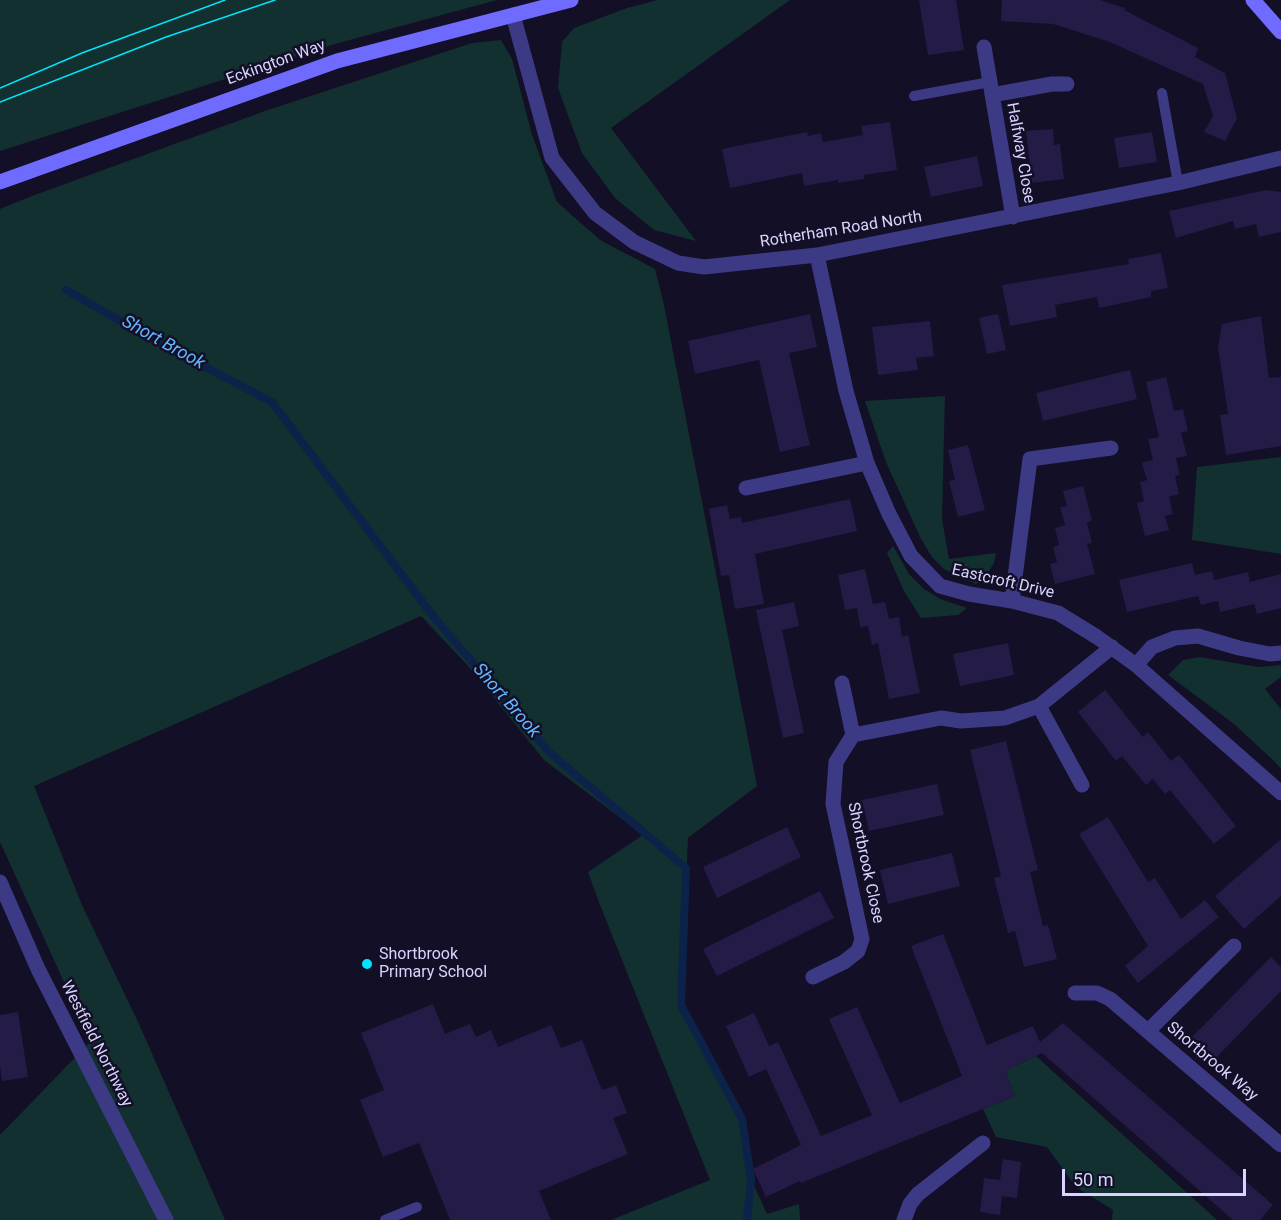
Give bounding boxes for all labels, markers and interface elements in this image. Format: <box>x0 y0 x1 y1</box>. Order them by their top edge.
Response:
street label: Eckington Way <box>224 36 328 90</box>
street label: Halfway Close <box>1002 101 1038 205</box>
street label: Rotherham Road North <box>759 208 923 252</box>
water label: Short Brook <box>118 311 208 375</box>
street label: Eastcroft Drive <box>950 561 1056 603</box>
water label: Short Brook <box>468 659 544 743</box>
street label: Shortbrook Close <box>843 801 887 925</box>
place label: Shortbrook Primary School <box>379 945 487 983</box>
marker: Shortbrook Primary School <box>360 957 374 971</box>
street label: Westfield Northway <box>56 978 136 1110</box>
street label: Shortbrook Way <box>1162 1018 1262 1106</box>
scale bar <box>1065 1157 1250 1195</box>
text: 50 m <box>1073 1169 1113 1190</box>

